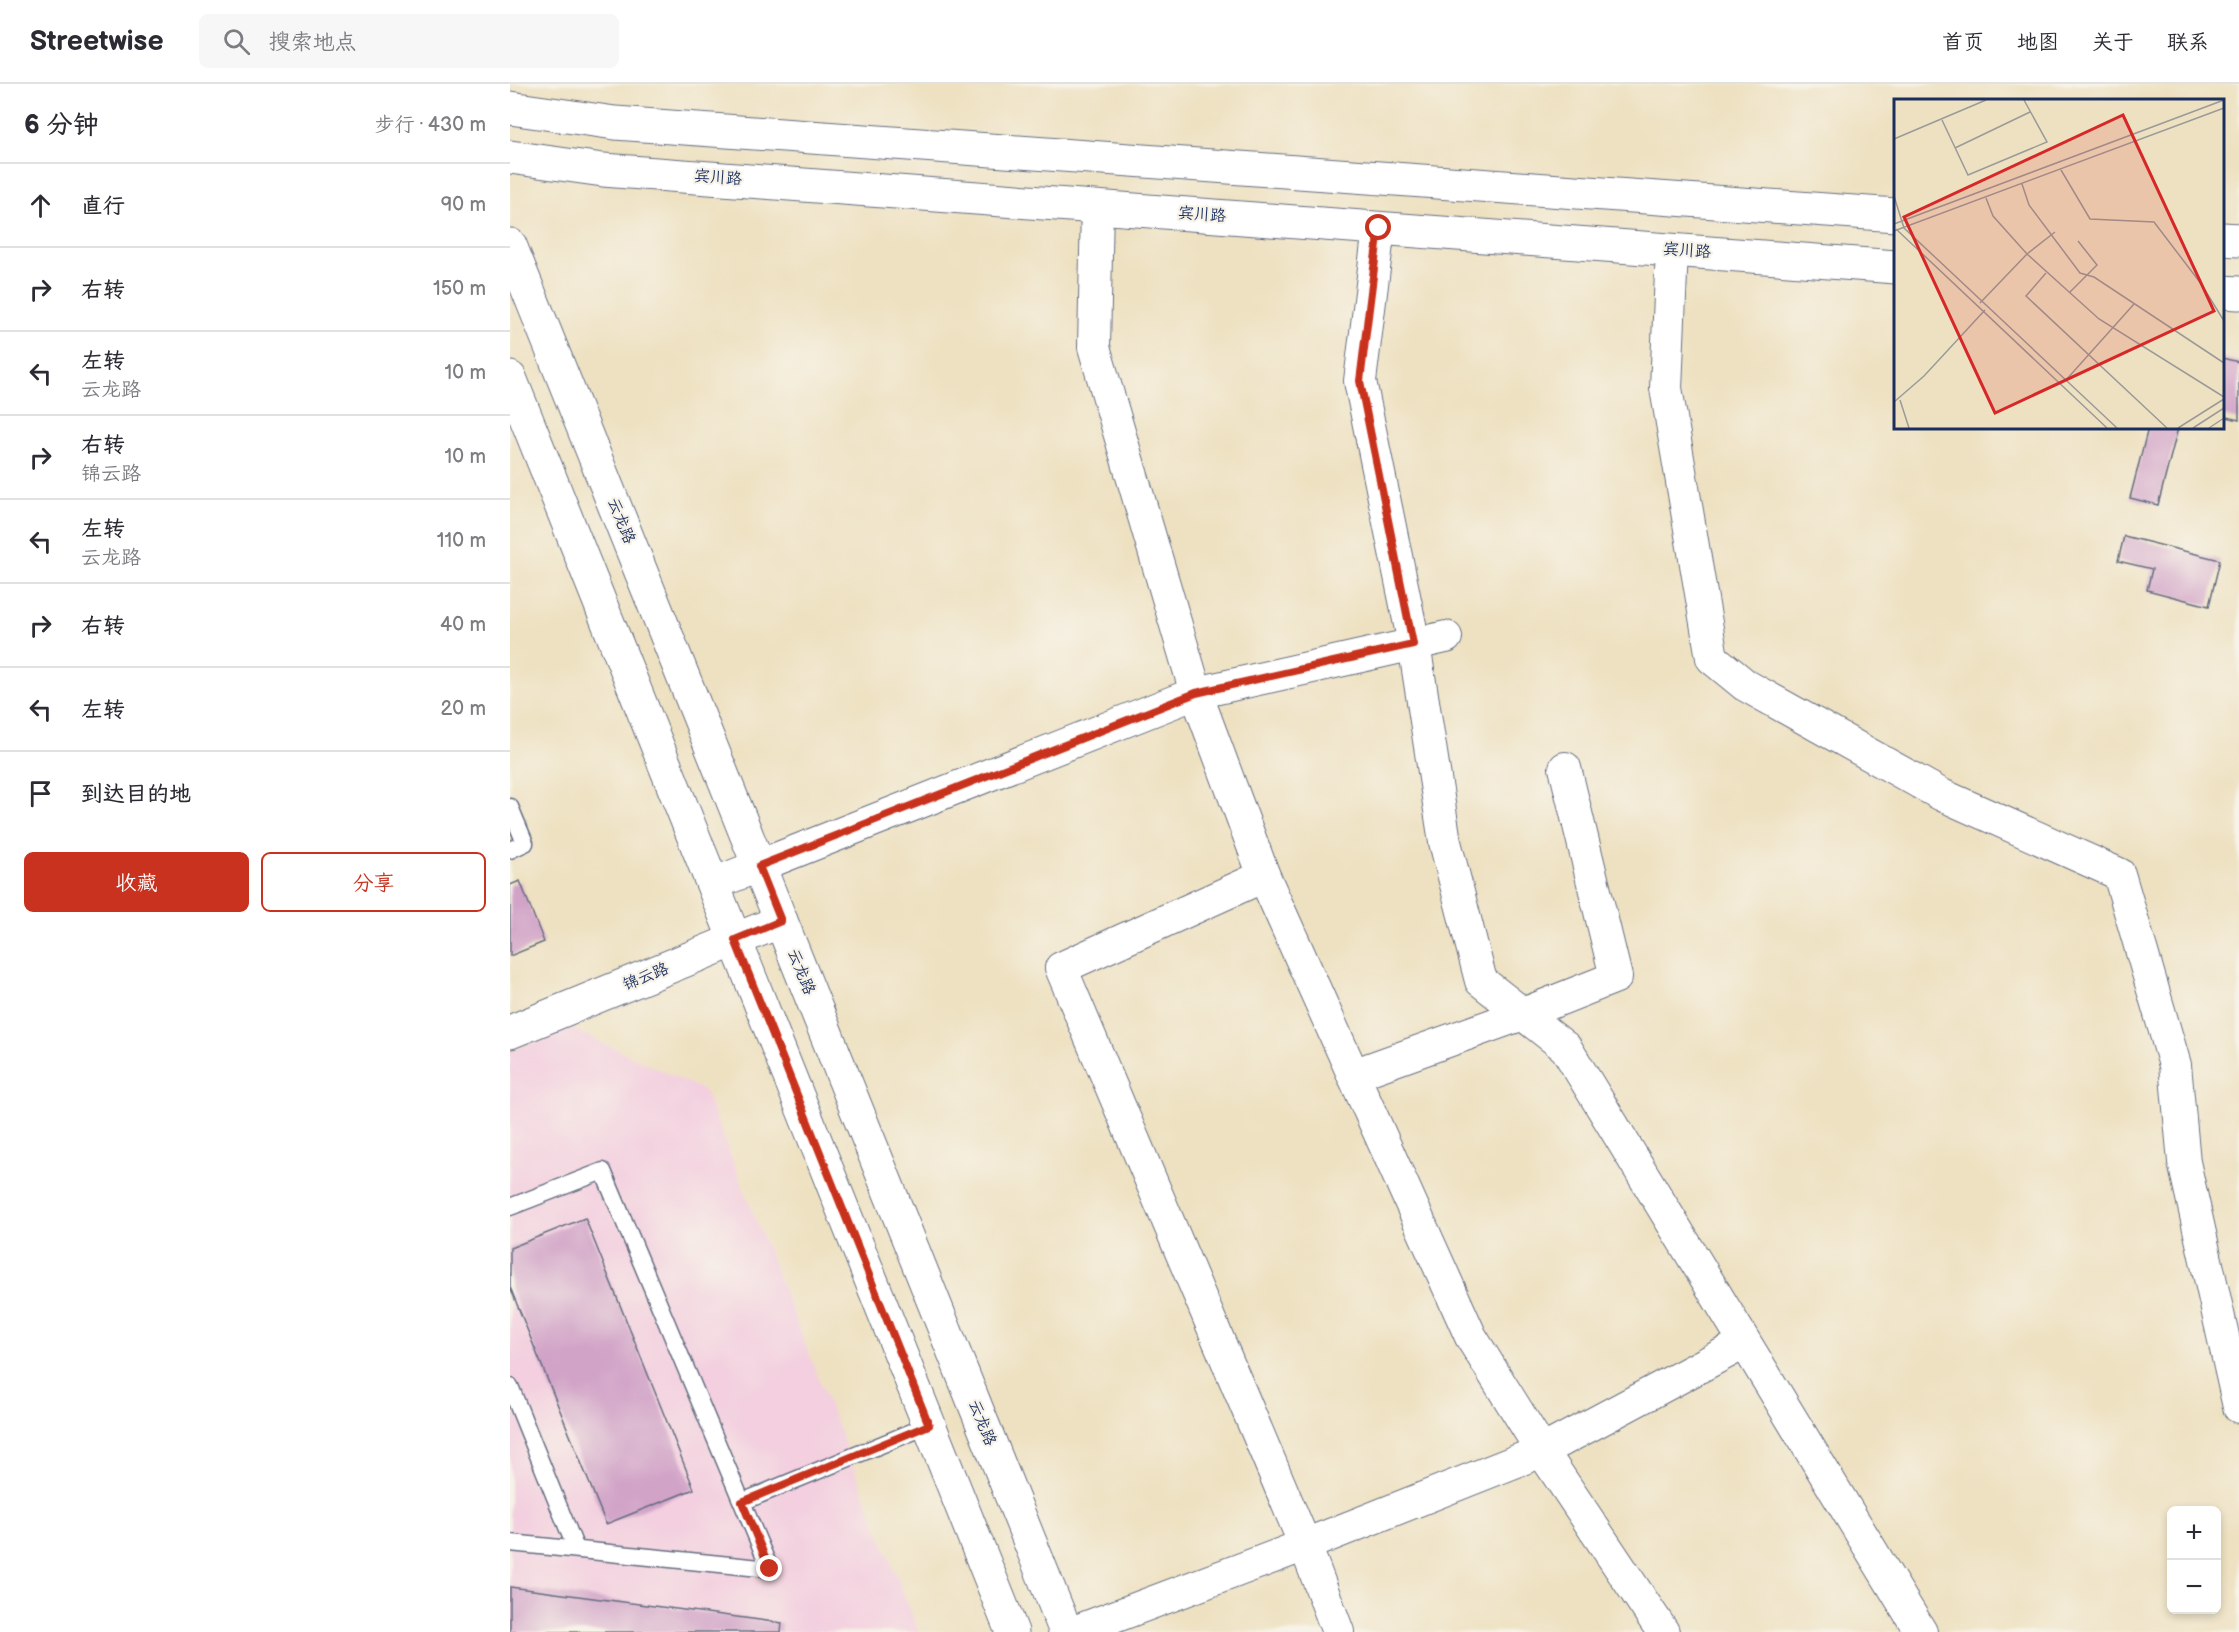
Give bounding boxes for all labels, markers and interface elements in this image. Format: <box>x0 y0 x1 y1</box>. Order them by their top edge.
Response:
search box <box>199 14 619 68</box>
text: Streetwise <box>30 25 163 58</box>
icon: search <box>220 25 253 58</box>
text: 搜索地点 <box>268 29 357 56</box>
text: 首页 <box>1942 30 1984 55</box>
text: 地图 <box>2017 30 2059 55</box>
text: 关于 <box>2092 30 2134 55</box>
text: 联系 <box>2167 30 2209 55</box>
inset map <box>1894 99 2224 429</box>
text: 6 分钟 <box>24 110 99 141</box>
text: 步行 · 430 m <box>375 113 486 137</box>
street label: 宾川路 <box>693 167 743 189</box>
icon: ahead <box>24 189 57 222</box>
text: 直行 <box>81 193 125 220</box>
text: 90 m <box>441 193 486 217</box>
street label: 宾川路 <box>1177 204 1227 226</box>
route start <box>1365 214 1391 240</box>
street label: 宾川路 <box>1662 240 1712 262</box>
icon: right <box>24 273 57 306</box>
text: 右转 <box>81 277 125 304</box>
text: 150 m <box>433 277 486 301</box>
text: 左转 <box>81 348 125 375</box>
icon: left <box>24 357 57 390</box>
text: 10 m <box>445 361 486 385</box>
text: 云龙路 <box>81 378 141 402</box>
text: 右转 <box>81 432 125 459</box>
icon: right <box>24 441 57 474</box>
text: 10 m <box>445 445 486 469</box>
text: 锦云路 <box>81 462 141 486</box>
street label: 云龙路 <box>603 495 639 547</box>
text: 左转 <box>81 516 125 543</box>
icon: left <box>24 525 57 558</box>
text: 110 m <box>437 529 486 553</box>
text: 云龙路 <box>81 546 141 570</box>
icon: right <box>24 609 57 642</box>
text: 右转 <box>81 613 125 640</box>
text: 40 m <box>440 613 486 637</box>
icon: left <box>24 693 57 726</box>
text: 左转 <box>81 697 125 724</box>
text: 20 m <box>441 697 486 721</box>
icon: arrive <box>24 777 57 810</box>
text: 到达目的地 <box>81 781 191 808</box>
button: 收藏 <box>24 852 249 912</box>
button: 分享 <box>261 852 486 912</box>
street label: 云龙路 <box>783 946 819 998</box>
street label: 锦云路 <box>620 959 672 995</box>
street label: 云龙路 <box>964 1397 1000 1449</box>
map controls <box>2167 1506 2221 1614</box>
button: + <box>2167 1506 2221 1560</box>
route end <box>756 1555 782 1581</box>
button: − <box>2167 1560 2221 1614</box>

